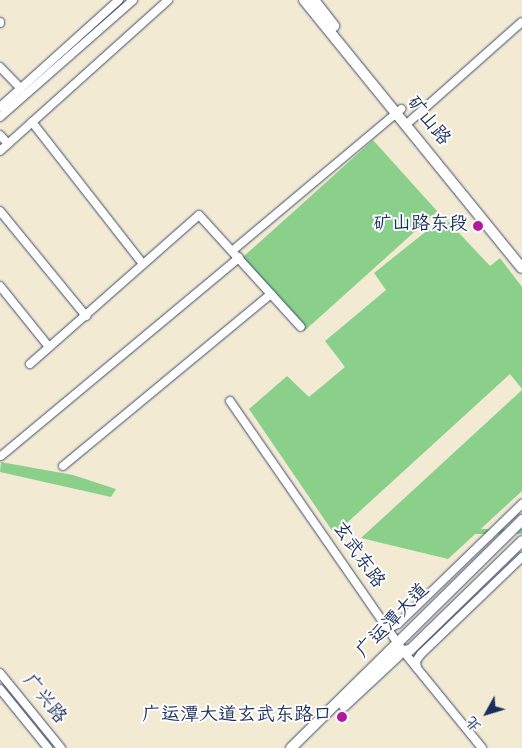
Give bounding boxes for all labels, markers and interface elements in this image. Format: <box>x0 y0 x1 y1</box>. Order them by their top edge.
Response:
street label: 矿山路 <box>400 93 454 151</box>
place label: 矿山路东段 <box>373 215 468 237</box>
marker: 矿山路东段 <box>472 220 484 232</box>
street label: 玄武东路 <box>326 518 388 594</box>
street label: 广运潭大道 <box>353 580 435 664</box>
street label: 广兴路 <box>16 671 70 729</box>
north arrow <box>462 688 512 738</box>
place label: 广运潭大道玄武东路口 <box>142 706 332 728</box>
marker: 广运潭大道玄武东路口 <box>336 711 348 723</box>
text: 北 <box>464 712 486 734</box>

